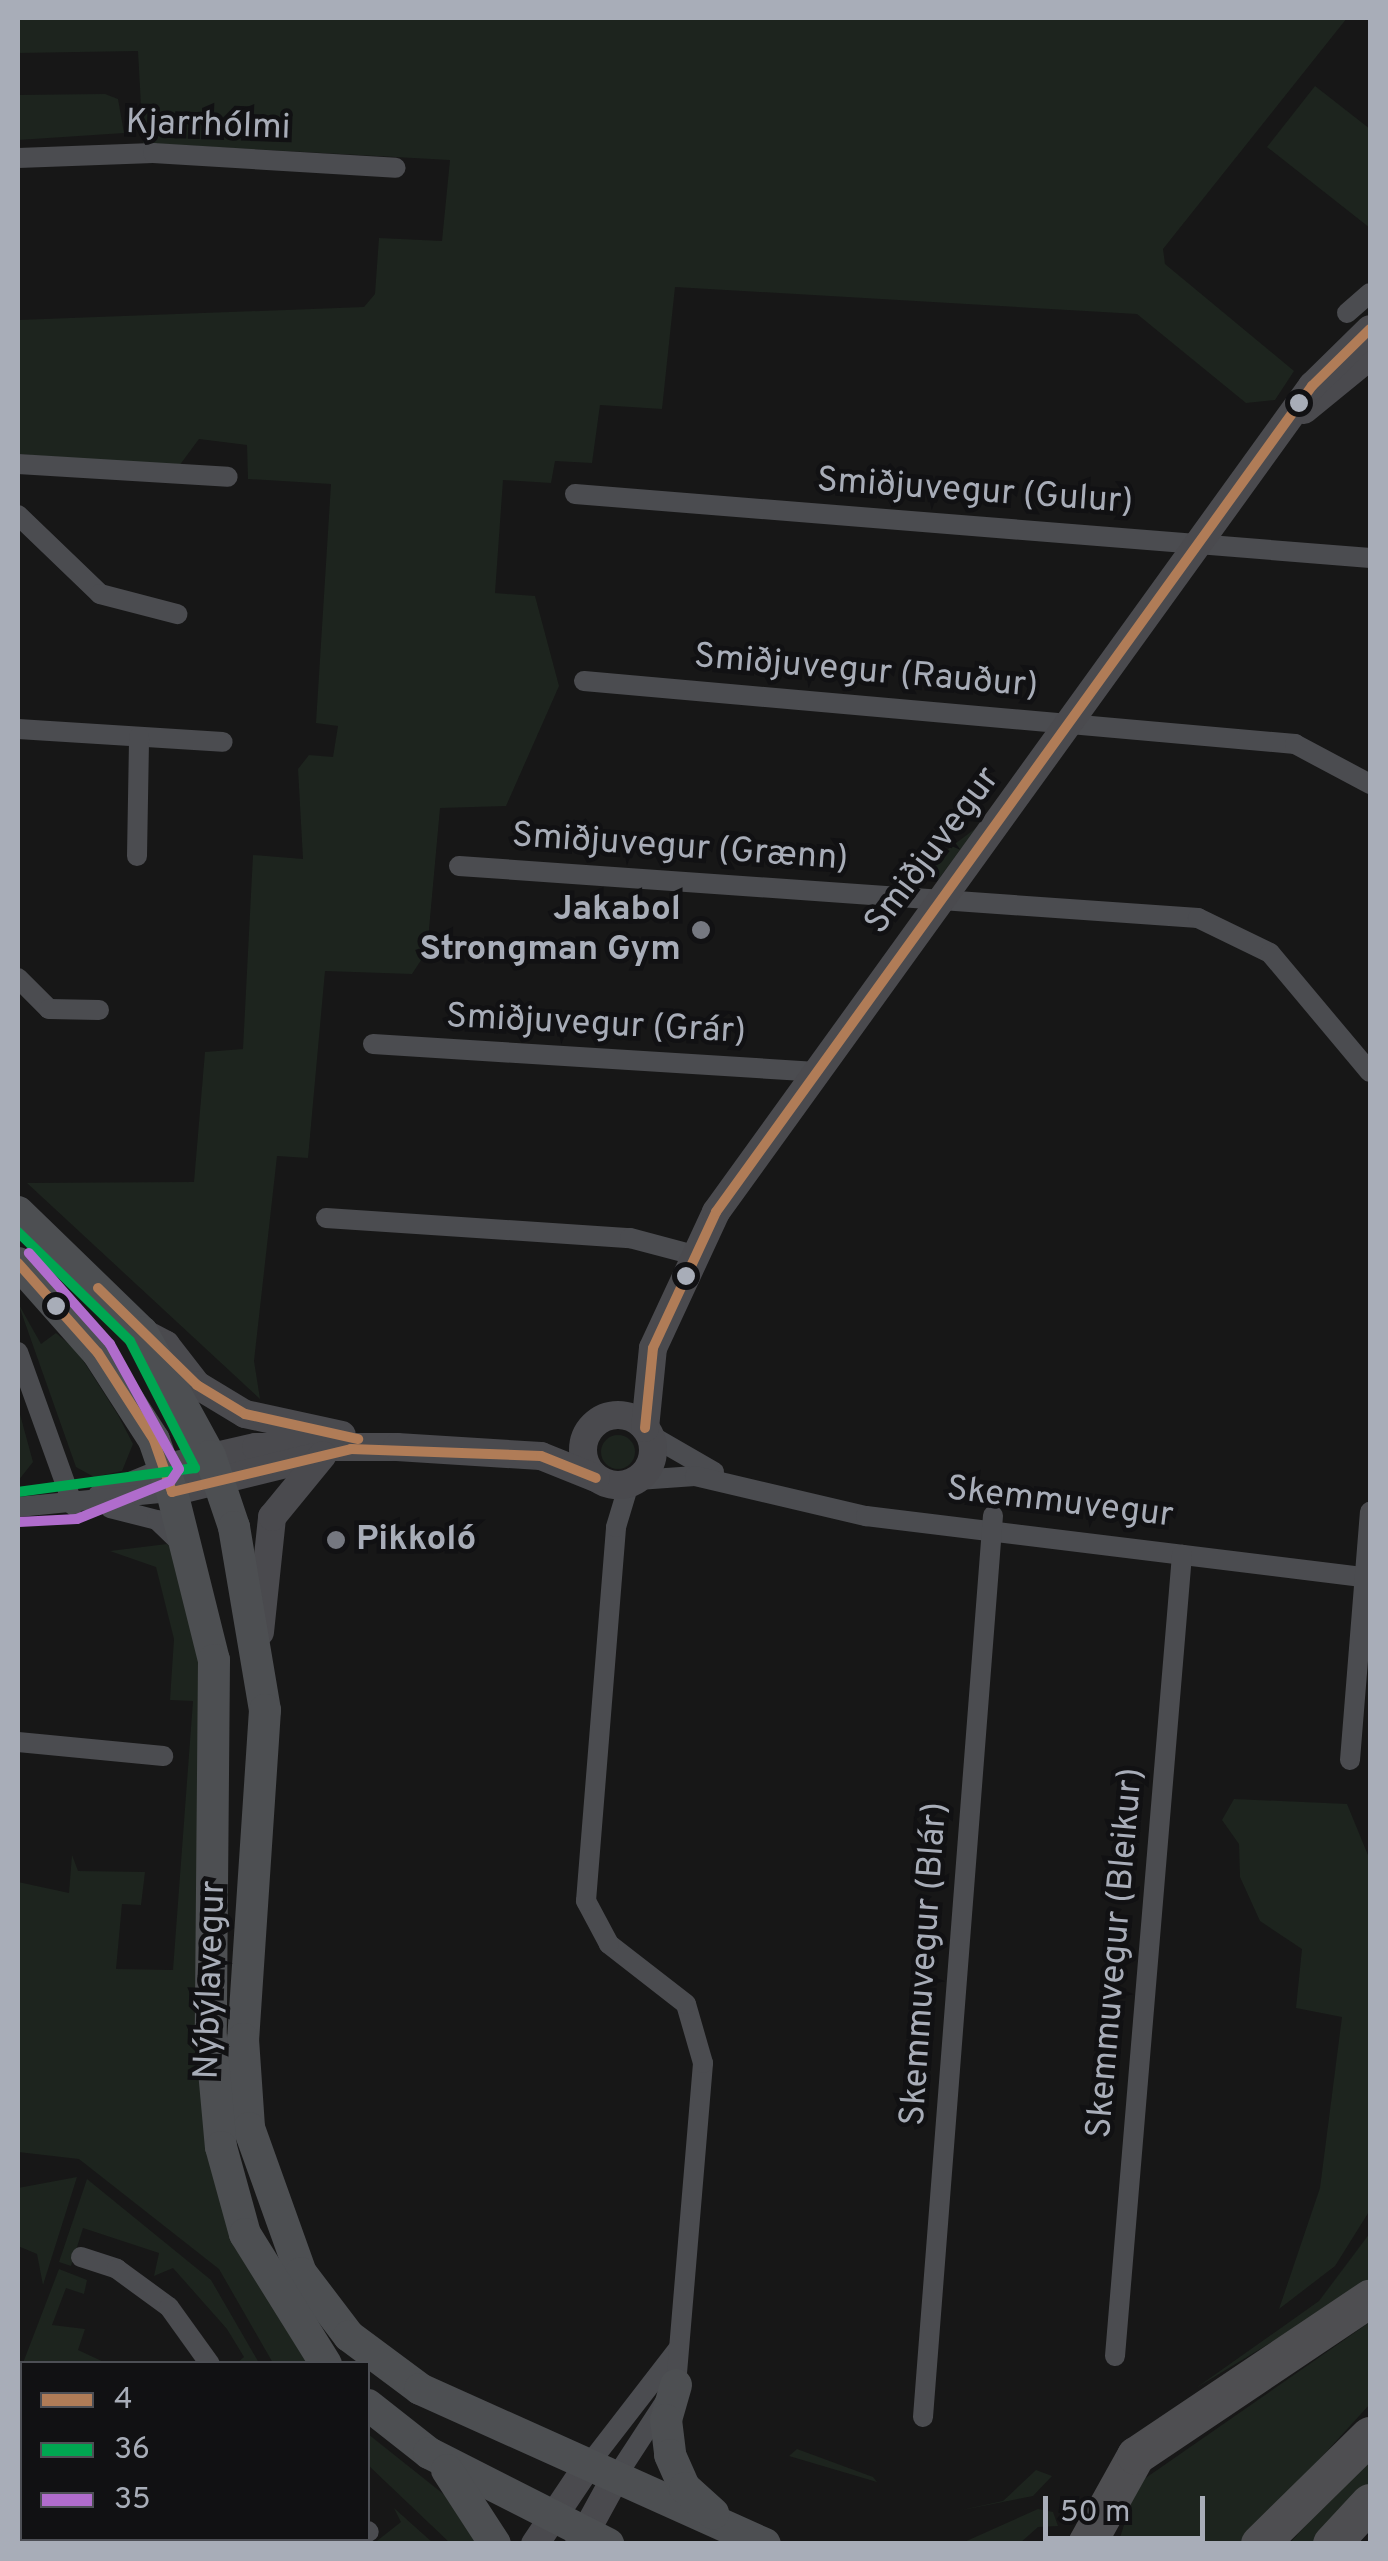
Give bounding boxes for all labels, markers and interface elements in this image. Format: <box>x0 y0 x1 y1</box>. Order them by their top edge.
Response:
street label: Kjarrhólmi <box>125 102 291 150</box>
unlabelled marker <box>1289 393 1309 413</box>
street label: Smiðjuvegur (Gulur) <box>815 460 1135 524</box>
street label: Smiðjuvegur (Rauður) <box>692 636 1040 708</box>
street label: Smiðjuvegur <box>857 759 1009 943</box>
street label: Smiðjuvegur (Grænn) <box>510 815 850 881</box>
place label: Jakabol Strongman Gym <box>419 889 681 971</box>
marker: Jakabol Strongman Gym <box>690 919 712 941</box>
street label: Smiðjuvegur (Grár) <box>445 996 747 1054</box>
unlabelled marker <box>676 1266 696 1286</box>
unlabelled marker <box>46 1296 66 1316</box>
street label: Skemmuvegur <box>944 1468 1176 1538</box>
place label: Pikkoló <box>356 1519 476 1561</box>
marker: Pikkoló <box>325 1529 347 1551</box>
street label: Skemmuvegur (Bleikur) <box>1079 1766 1153 2140</box>
street label: Skemmuvegur (Blár) <box>893 1801 957 2127</box>
street label: Nýbýlavegur <box>187 1880 235 2080</box>
legend <box>20 2361 370 2541</box>
text: 4 <box>114 2382 133 2419</box>
text: 36 <box>114 2432 150 2469</box>
scale bar <box>1048 2476 1210 2538</box>
text: 35 <box>114 2482 151 2519</box>
text: 50 m <box>1060 2495 1130 2532</box>

